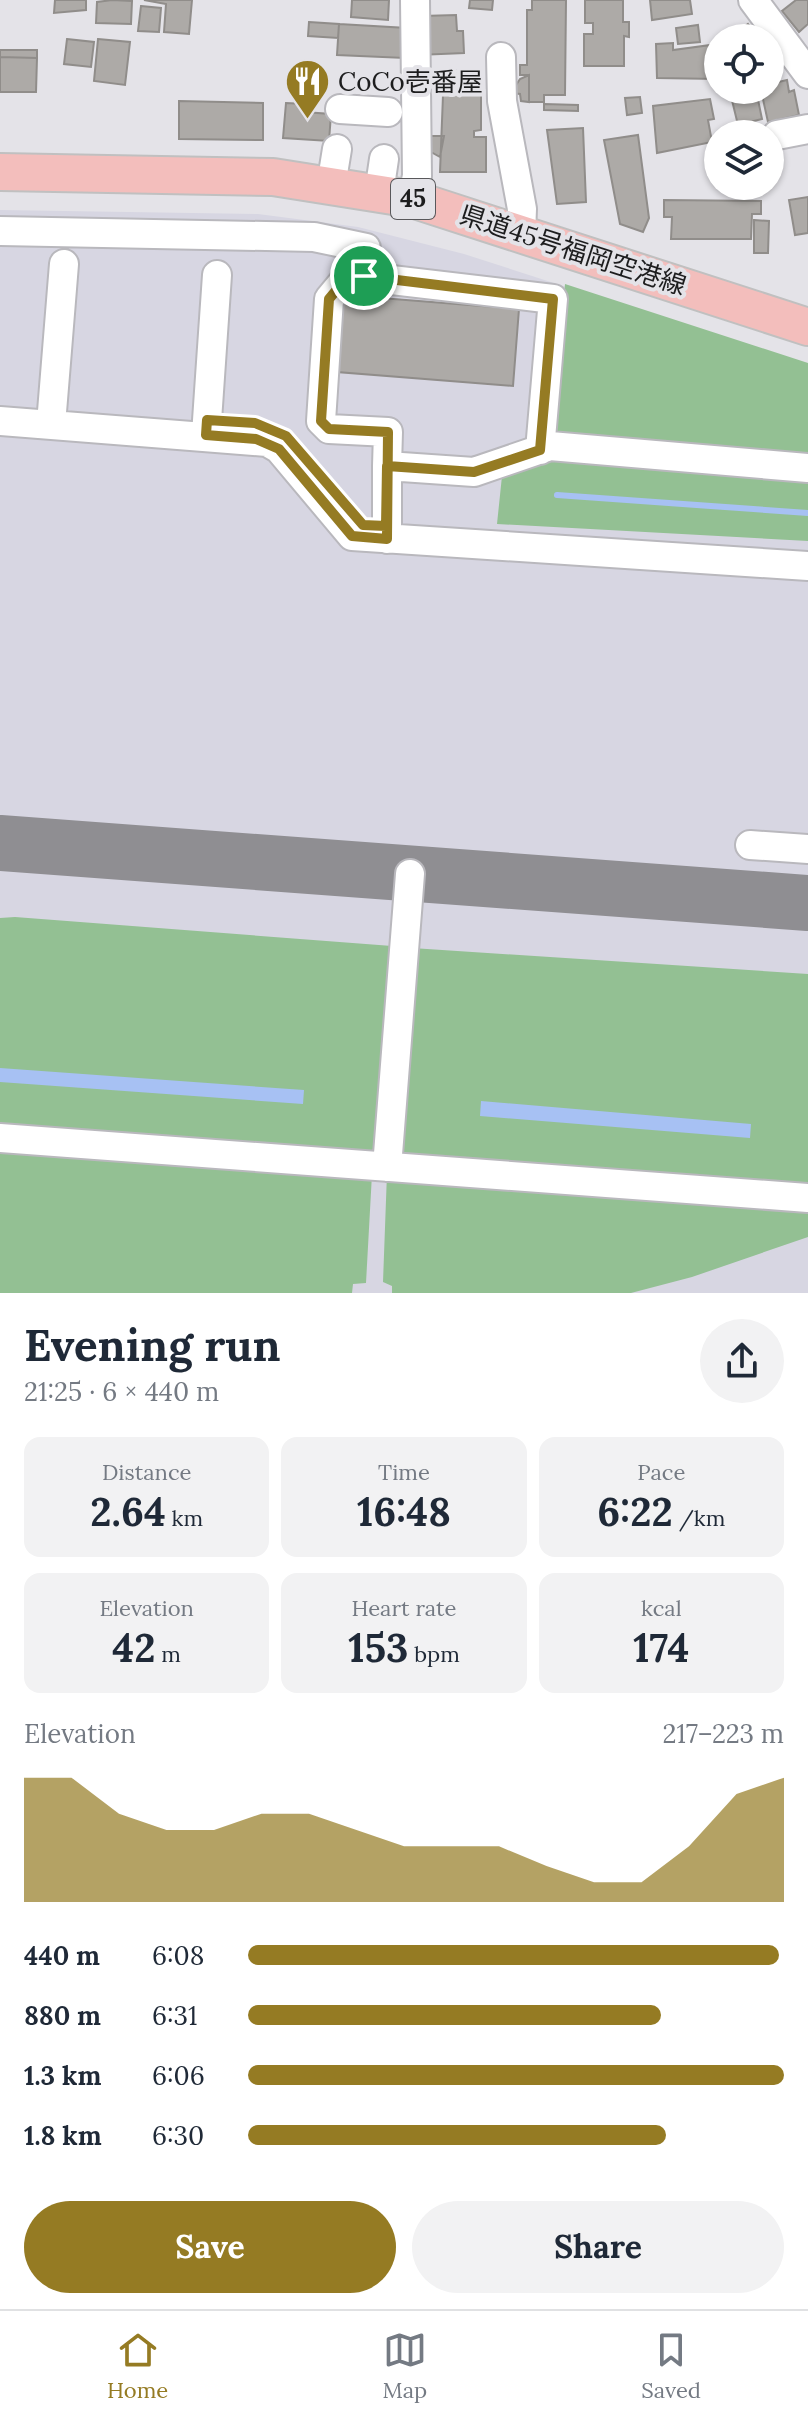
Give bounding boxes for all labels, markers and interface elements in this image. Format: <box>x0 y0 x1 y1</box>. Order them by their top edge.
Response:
map controls <box>704 24 784 200</box>
button: locate <box>704 24 784 104</box>
restaurant icon: CoCo壱番屋 <box>283 58 331 121</box>
place label: CoCo壱番屋 <box>338 65 483 98</box>
button: layers <box>704 120 784 200</box>
road number: 45 <box>391 179 435 219</box>
street label: 県道45号福岡空港線 <box>456 197 691 302</box>
pin <box>330 242 398 310</box>
icon: arrive <box>342 254 386 298</box>
text: Evening run <box>24 1317 281 1373</box>
button: share <box>700 1319 784 1403</box>
text: 21:25 · 6 × 440 m <box>24 1375 219 1408</box>
text: Distance <box>102 1458 191 1486</box>
text: Time <box>378 1458 430 1486</box>
text: Pace <box>637 1458 685 1486</box>
text: 2.64 <box>90 1486 166 1537</box>
text: 16:48 <box>357 1486 451 1537</box>
text: 6:22 <box>597 1486 673 1537</box>
text: km <box>166 1504 203 1532</box>
text: /km <box>673 1504 725 1532</box>
text: Elevation <box>99 1594 194 1622</box>
text: Heart rate <box>352 1594 456 1622</box>
text: kcal <box>641 1594 682 1622</box>
text: 42 <box>112 1622 156 1673</box>
text: 153 <box>348 1622 408 1673</box>
text: 174 <box>633 1622 689 1673</box>
text: m <box>156 1640 181 1668</box>
text: bpm <box>408 1640 460 1668</box>
text: Elevation <box>24 1717 136 1750</box>
text: 217–223 m <box>662 1717 784 1750</box>
text: 440 m <box>24 1939 100 1972</box>
text: 6:08 <box>152 1939 204 1972</box>
text: 880 m <box>24 1999 101 2032</box>
text: 6:31 <box>152 1999 197 2032</box>
text: 1.3 km <box>24 2059 101 2092</box>
text: 6:06 <box>152 2059 205 2092</box>
text: 1.8 km <box>24 2119 102 2152</box>
text: 6:30 <box>152 2119 204 2152</box>
button: Save <box>24 2201 396 2293</box>
button: Share <box>412 2201 784 2293</box>
tab: Home <box>107 2328 168 2404</box>
tab: Map <box>382 2328 427 2404</box>
tab: Saved <box>641 2328 701 2404</box>

